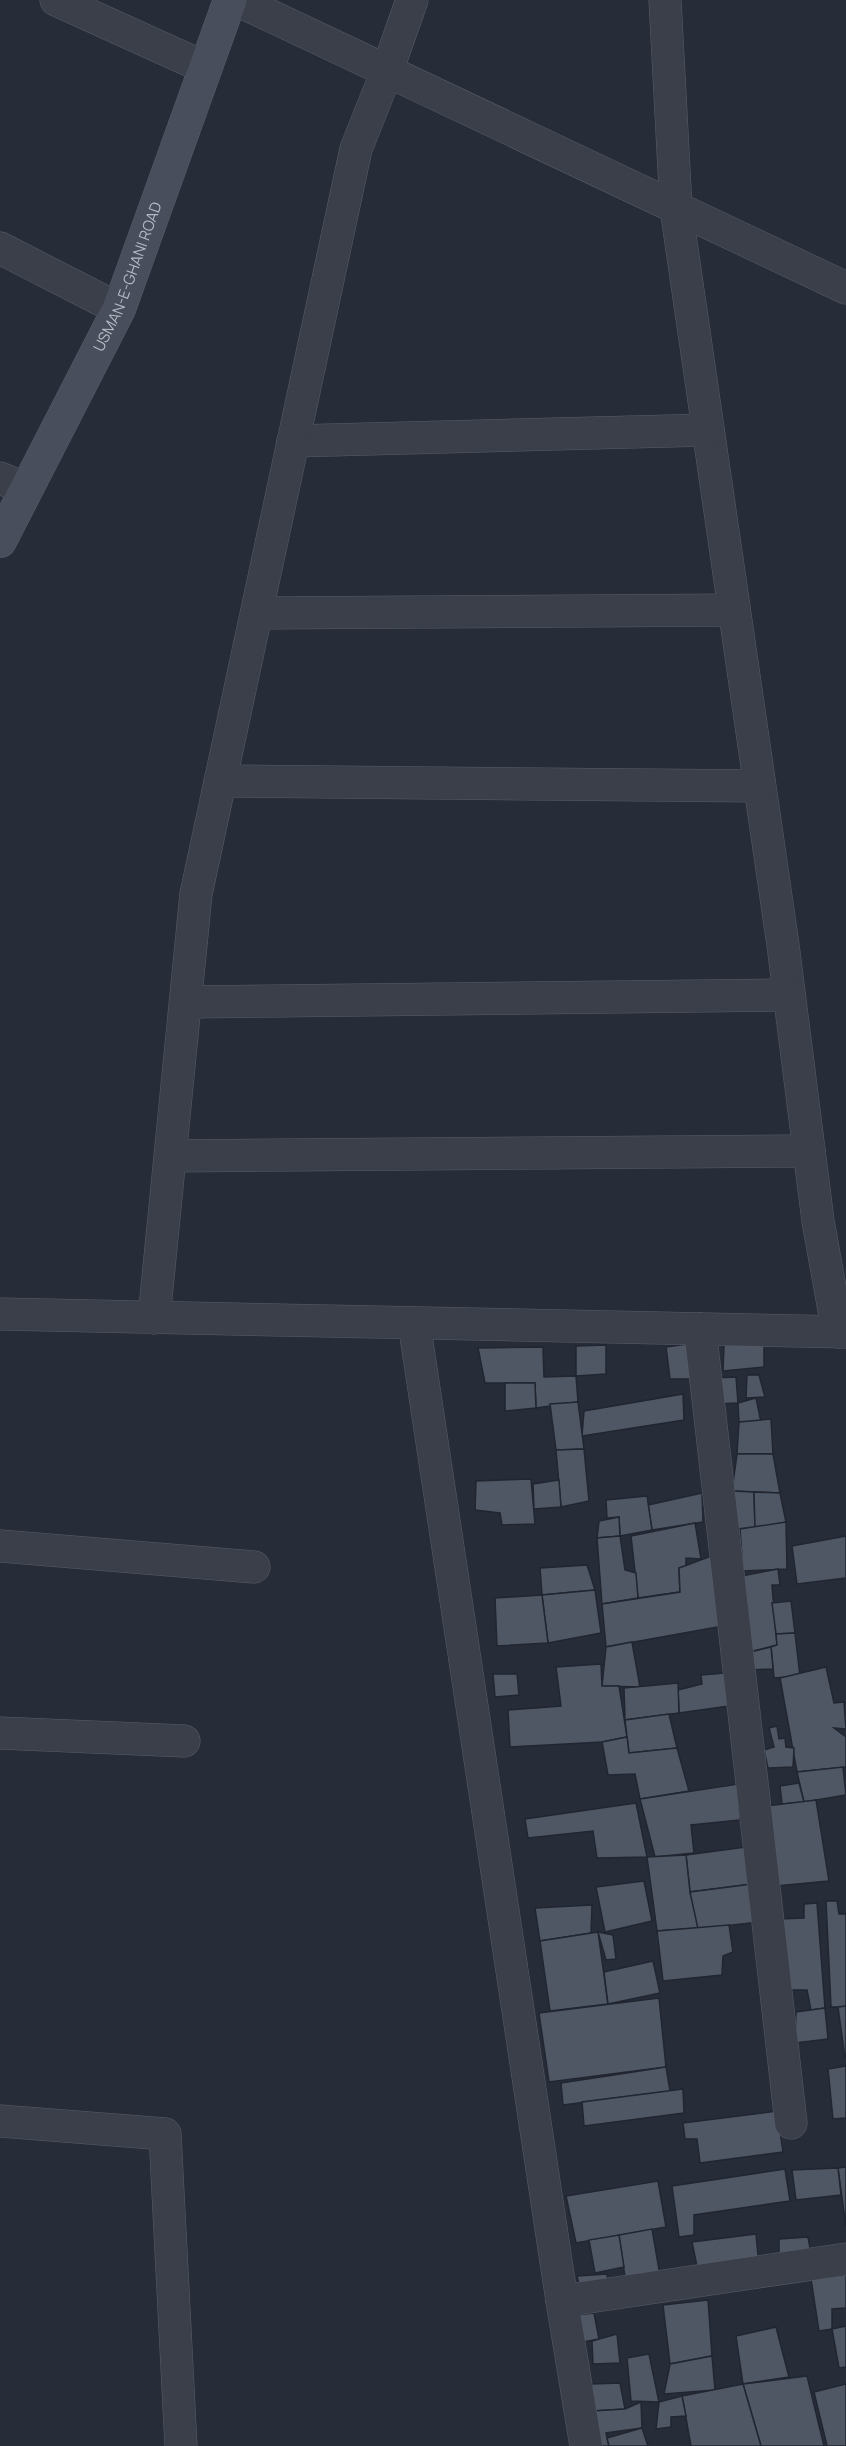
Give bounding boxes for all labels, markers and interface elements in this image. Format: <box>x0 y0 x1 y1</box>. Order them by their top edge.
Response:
street label: USMAN-E-GHANI ROAD <box>88 199 167 355</box>

